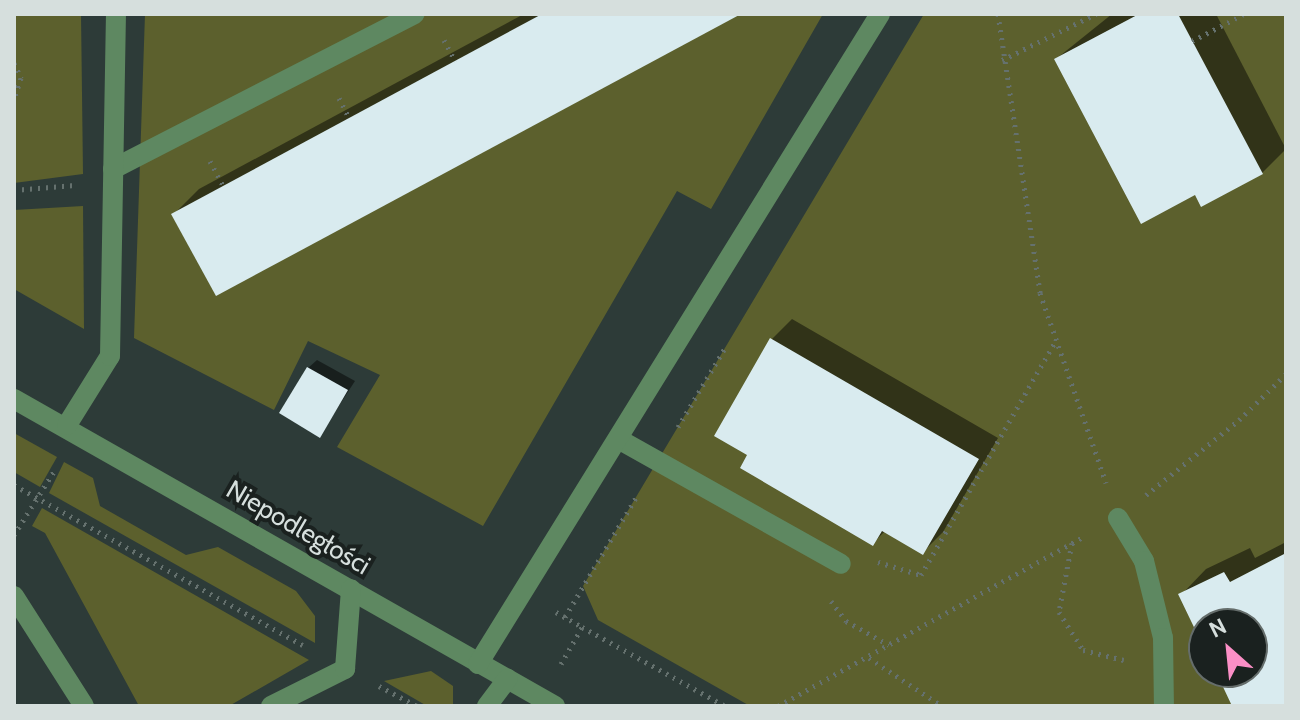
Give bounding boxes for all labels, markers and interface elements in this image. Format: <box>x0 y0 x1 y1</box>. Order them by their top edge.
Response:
street label: Niepodległości <box>221 474 375 582</box>
north arrow <box>1188 608 1268 688</box>
text: N <box>1205 612 1231 644</box>

